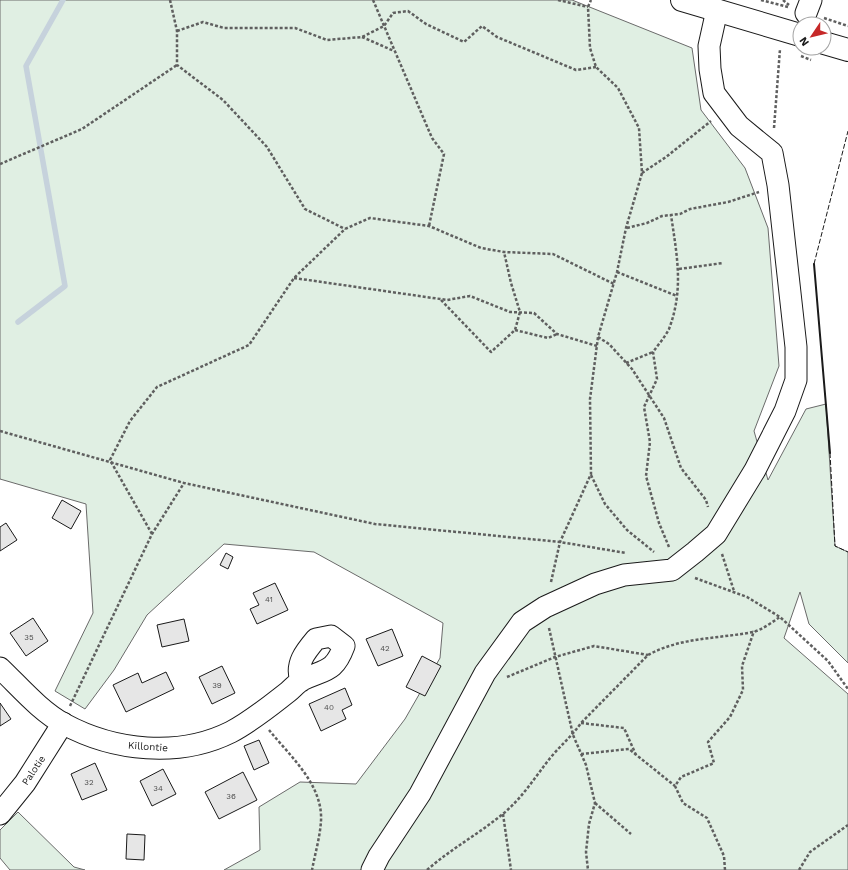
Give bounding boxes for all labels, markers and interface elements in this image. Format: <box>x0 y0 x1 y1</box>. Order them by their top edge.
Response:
north arrow <box>792 16 832 56</box>
text: N <box>797 34 812 49</box>
house number: 41 <box>265 595 273 604</box>
house number: 35 <box>24 633 34 642</box>
house number: 42 <box>380 644 390 653</box>
house number: 39 <box>212 681 222 690</box>
house number: 40 <box>324 703 334 712</box>
street label: Killontie <box>128 740 169 753</box>
street label: Palotie <box>20 753 47 787</box>
house number: 32 <box>84 778 94 787</box>
house number: 34 <box>153 784 163 793</box>
house number: 36 <box>226 792 236 801</box>

